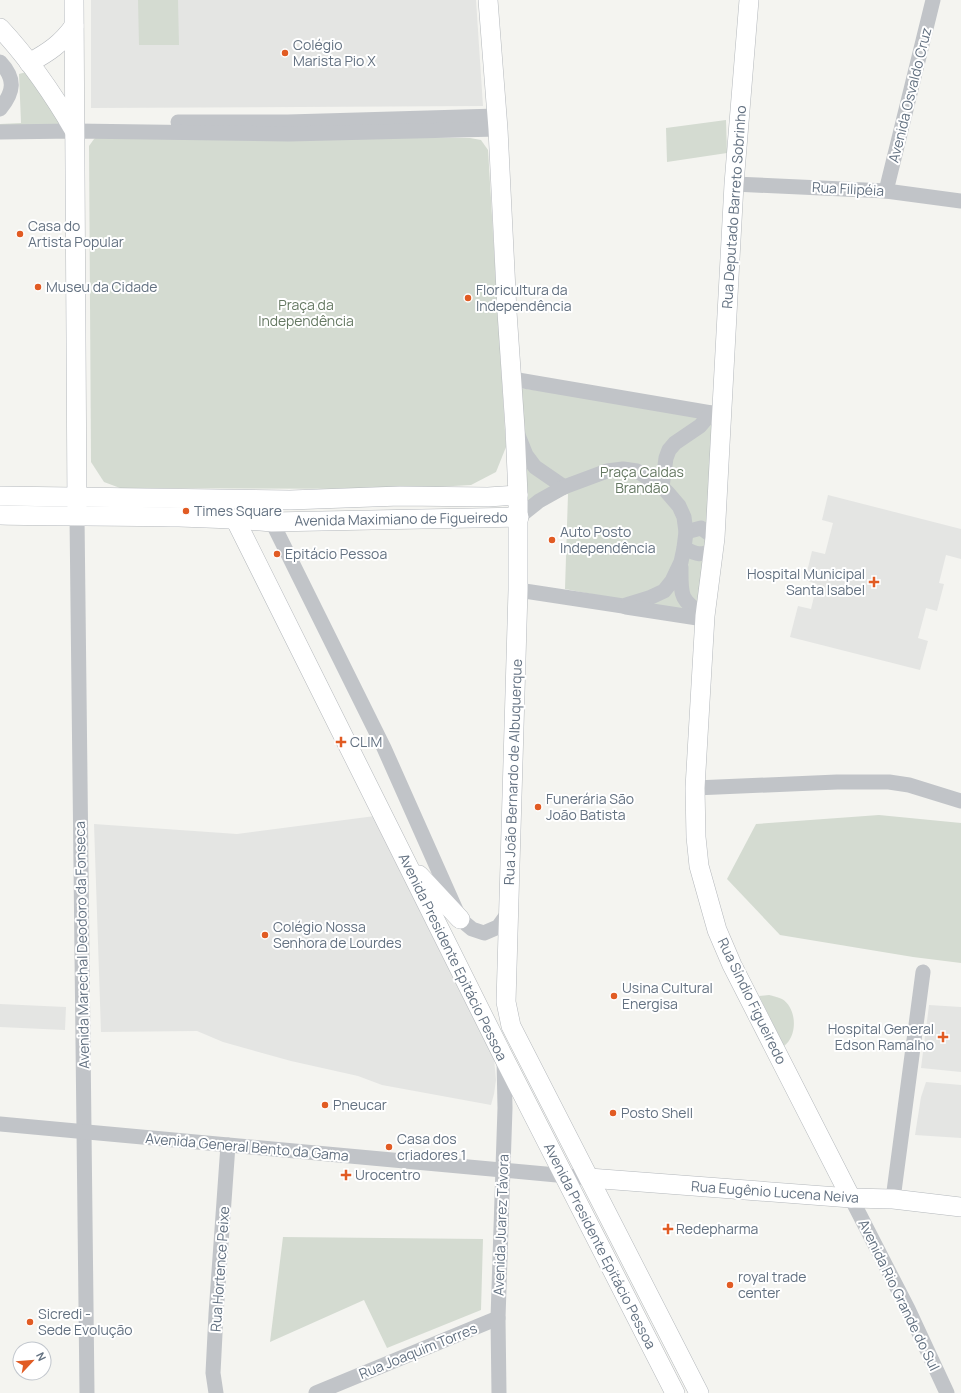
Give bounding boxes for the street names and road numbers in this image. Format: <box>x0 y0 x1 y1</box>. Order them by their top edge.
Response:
street label: Avenida Osvaldo Cruz <box>884 25 936 164</box>
street label: Rua Deputado Barreto Sobrinho <box>717 105 750 309</box>
street label: Rua Filipéia <box>812 177 885 200</box>
street label: Avenida Maximiano de Figueiredo <box>294 507 508 530</box>
street label: Rua João Bernardo de Albuquerque <box>499 659 526 885</box>
street label: Avenida Marechal Deodoro da Fonseca <box>70 821 93 1069</box>
street label: Avenida Presidente Epitácio Pessoa <box>395 850 512 1064</box>
street label: Rua Síndio Figueiredo <box>714 934 791 1067</box>
street label: Avenida General Bento da Gama <box>145 1128 349 1165</box>
street label: Avenida Presidente Epitácio Pessoa <box>540 1140 661 1352</box>
street label: Avenida Juarez Távora <box>489 1154 512 1296</box>
street label: Rua Eugênio Lucena Neiva <box>690 1176 860 1207</box>
street label: Rua Hortence Peixe <box>206 1206 233 1332</box>
street label: Avenida Rio Grande do Sul <box>854 1216 944 1374</box>
street label: Rua Joaquim Torres <box>356 1318 480 1383</box>

